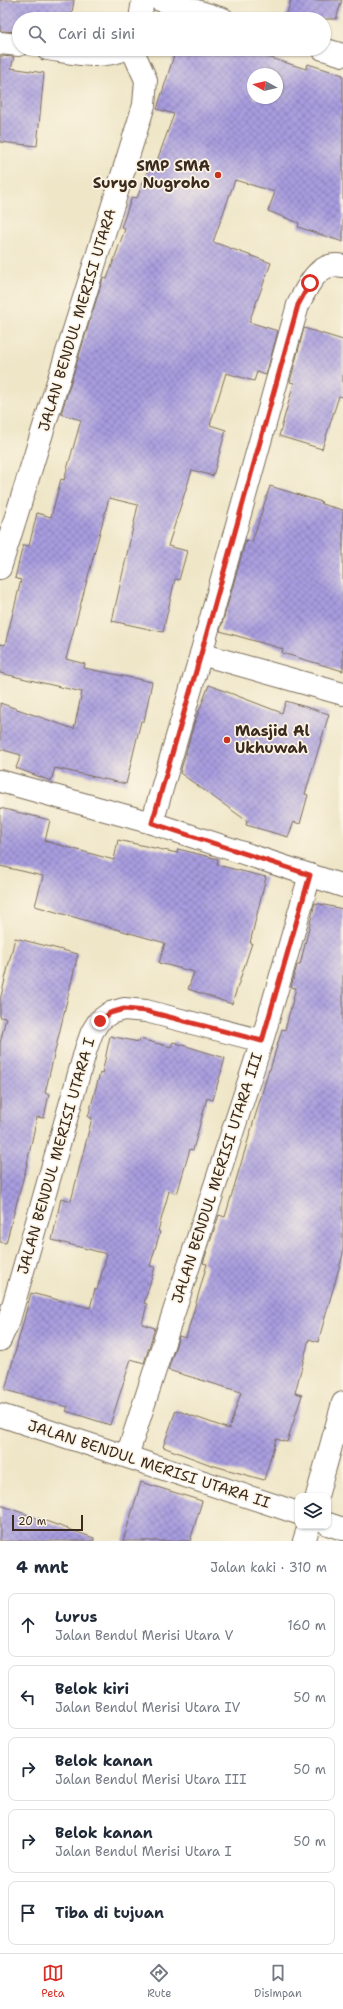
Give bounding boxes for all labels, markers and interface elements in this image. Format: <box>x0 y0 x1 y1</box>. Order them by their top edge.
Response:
search box <box>12 12 331 56</box>
icon: search <box>26 23 48 45</box>
text: Cari di sini <box>58 24 135 44</box>
north arrow <box>247 68 283 104</box>
place label: SMP SMA Suryo Nugroho <box>93 156 210 193</box>
marker: SMP SMA Suryo Nugroho <box>213 170 223 180</box>
street label: JALAN BENDUL MERISI UTARA <box>34 206 120 434</box>
route start <box>301 274 319 292</box>
place label: Masjid Al Ukhuwah <box>235 721 310 758</box>
marker: Masjid Al Ukhuwah <box>222 735 232 745</box>
route end <box>91 1012 109 1030</box>
street label: JALAN BENDUL MERISI UTARA I <box>13 1035 99 1277</box>
street label: JALAN BENDUL MERISI UTARA III <box>167 1050 267 1306</box>
street label: JALAN BENDUL MERISI UTARA II <box>25 1415 273 1513</box>
map controls <box>295 1493 331 1529</box>
button: layers <box>295 1493 331 1529</box>
scale bar <box>12 1513 83 1532</box>
text: 20 m <box>18 1514 46 1529</box>
text: 4 mnt <box>16 1556 69 1578</box>
text: Jalan kaki · 310 m <box>210 1559 327 1576</box>
text: Lurus <box>55 1607 97 1627</box>
icon: ahead <box>17 1614 39 1636</box>
text: 160 m <box>288 1617 326 1634</box>
text: Jalan Bendul Merisi Utara V <box>55 1627 233 1644</box>
text: Belok kiri <box>55 1679 129 1699</box>
icon: left <box>17 1686 39 1708</box>
text: 50 m <box>293 1689 326 1706</box>
text: Jalan Bendul Merisi Utara IV <box>55 1699 240 1716</box>
text: Belok kanan <box>55 1751 153 1771</box>
icon: right <box>17 1758 39 1780</box>
text: 50 m <box>293 1761 326 1778</box>
text: Jalan Bendul Merisi Utara III <box>55 1771 246 1788</box>
text: Belok kanan <box>55 1823 153 1843</box>
icon: right <box>17 1830 39 1852</box>
text: 50 m <box>293 1833 326 1850</box>
text: Jalan Bendul Merisi Utara I <box>55 1843 232 1860</box>
icon: arrive <box>17 1902 39 1924</box>
text: Tiba di tujuan <box>55 1903 164 1923</box>
tab: Peta <box>41 1962 65 2001</box>
tab: Rute <box>147 1962 172 2001</box>
tab: Disimpan <box>254 1962 302 2001</box>

